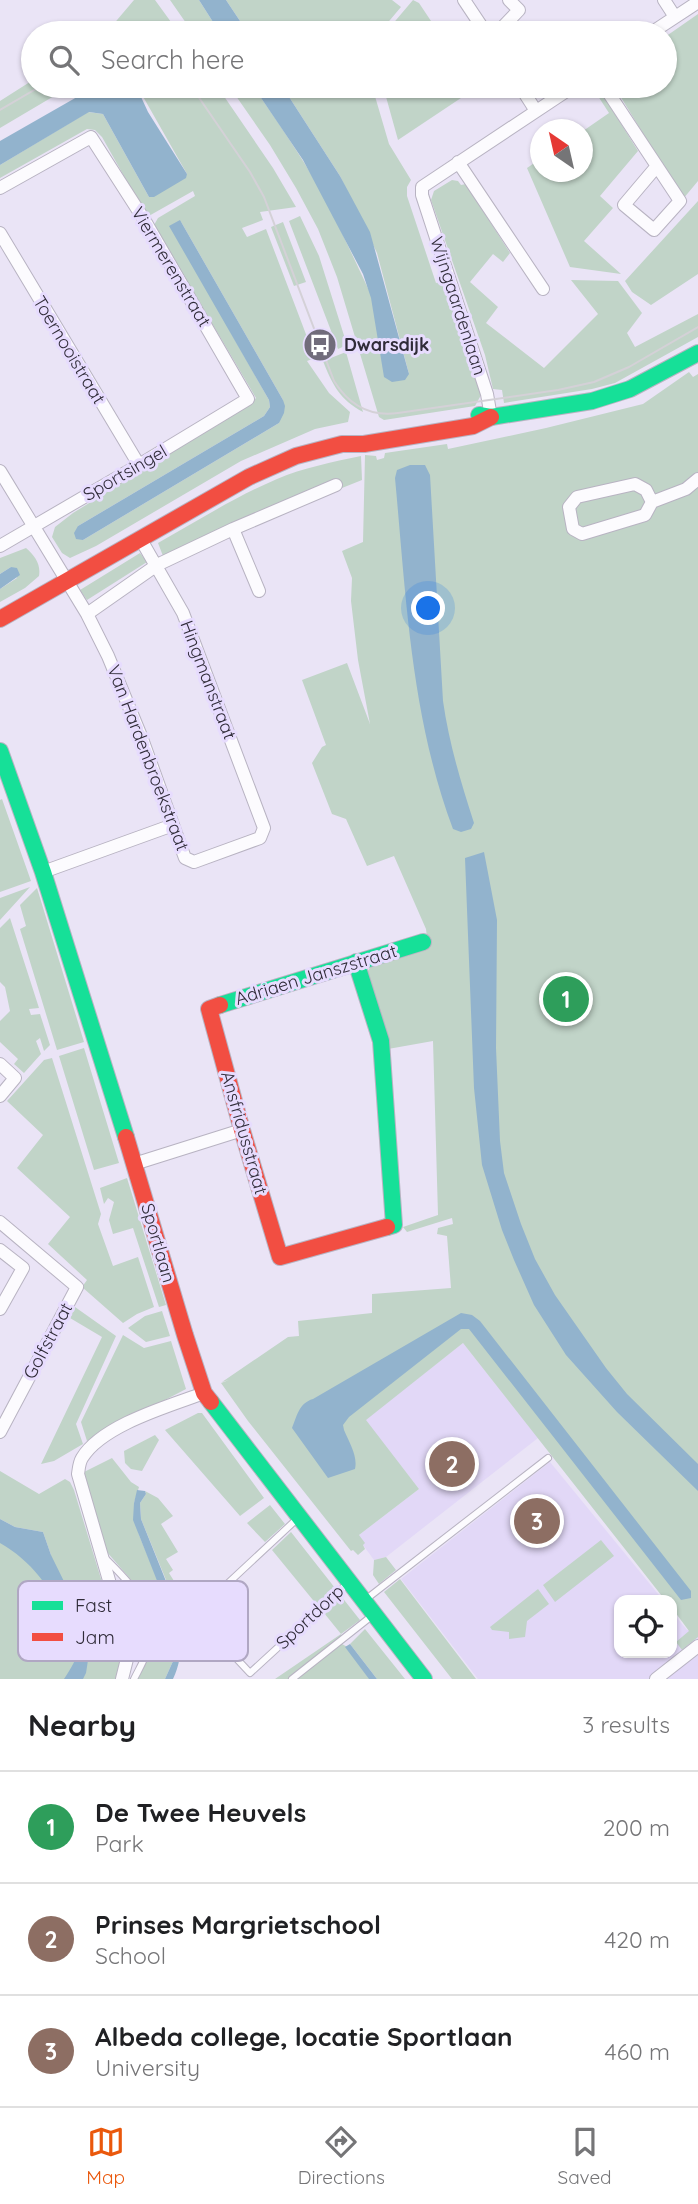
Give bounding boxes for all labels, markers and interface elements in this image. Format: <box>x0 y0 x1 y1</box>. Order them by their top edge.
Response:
search box <box>21 21 677 98</box>
icon: search <box>45 41 83 79</box>
text: Search here <box>101 43 245 76</box>
north arrow <box>530 119 593 182</box>
street label: Viermerenstraat <box>127 203 216 331</box>
street label: Wijngaardenlaan <box>425 234 492 378</box>
street label: Toernooistraat <box>28 292 111 408</box>
bus stop icon: Dwarsdijk <box>301 326 339 364</box>
place label: Dwarsdijk <box>344 333 429 356</box>
street label: Sportsingel <box>79 439 171 506</box>
your location <box>411 591 445 625</box>
street label: Hingmanstraat <box>175 617 242 743</box>
street label: Van Hardenbroekstraat <box>102 662 195 854</box>
street label: Adriaen Janszstraat <box>232 939 399 1010</box>
pin: 1 <box>543 973 589 1025</box>
street label: Ansfridusstraat <box>216 1069 273 1197</box>
street label: Sportlaan <box>136 1201 181 1285</box>
street label: Golfstraat <box>18 1299 77 1383</box>
pin: 2 <box>429 1438 475 1490</box>
pin: 3 <box>514 1495 560 1547</box>
street label: Sportdorp <box>271 1579 348 1654</box>
legend <box>18 1581 248 1661</box>
text: Fast <box>75 1593 112 1617</box>
map controls <box>614 1595 677 1658</box>
button: locate <box>614 1595 677 1658</box>
text: Jam <box>75 1625 115 1649</box>
text: Nearby <box>28 1706 136 1744</box>
text: 3 results <box>582 1710 670 1739</box>
text: De Twee Heuvels <box>95 1796 306 1829</box>
text: 1 <box>47 1813 55 1842</box>
text: 200 m <box>603 1813 670 1842</box>
text: Park <box>95 1829 144 1858</box>
text: Prinses Margrietschool <box>95 1908 381 1941</box>
text: 2 <box>44 1925 58 1954</box>
text: 420 m <box>604 1925 670 1954</box>
text: School <box>95 1941 166 1970</box>
text: Albeda college, locatie Sportlaan <box>95 2020 512 2053</box>
text: 3 <box>45 2037 57 2066</box>
text: 460 m <box>605 2037 670 2066</box>
text: University <box>95 2053 200 2082</box>
tab: Map <box>86 2123 125 2189</box>
tab: Directions <box>298 2123 385 2189</box>
tab: Saved <box>557 2123 612 2189</box>

